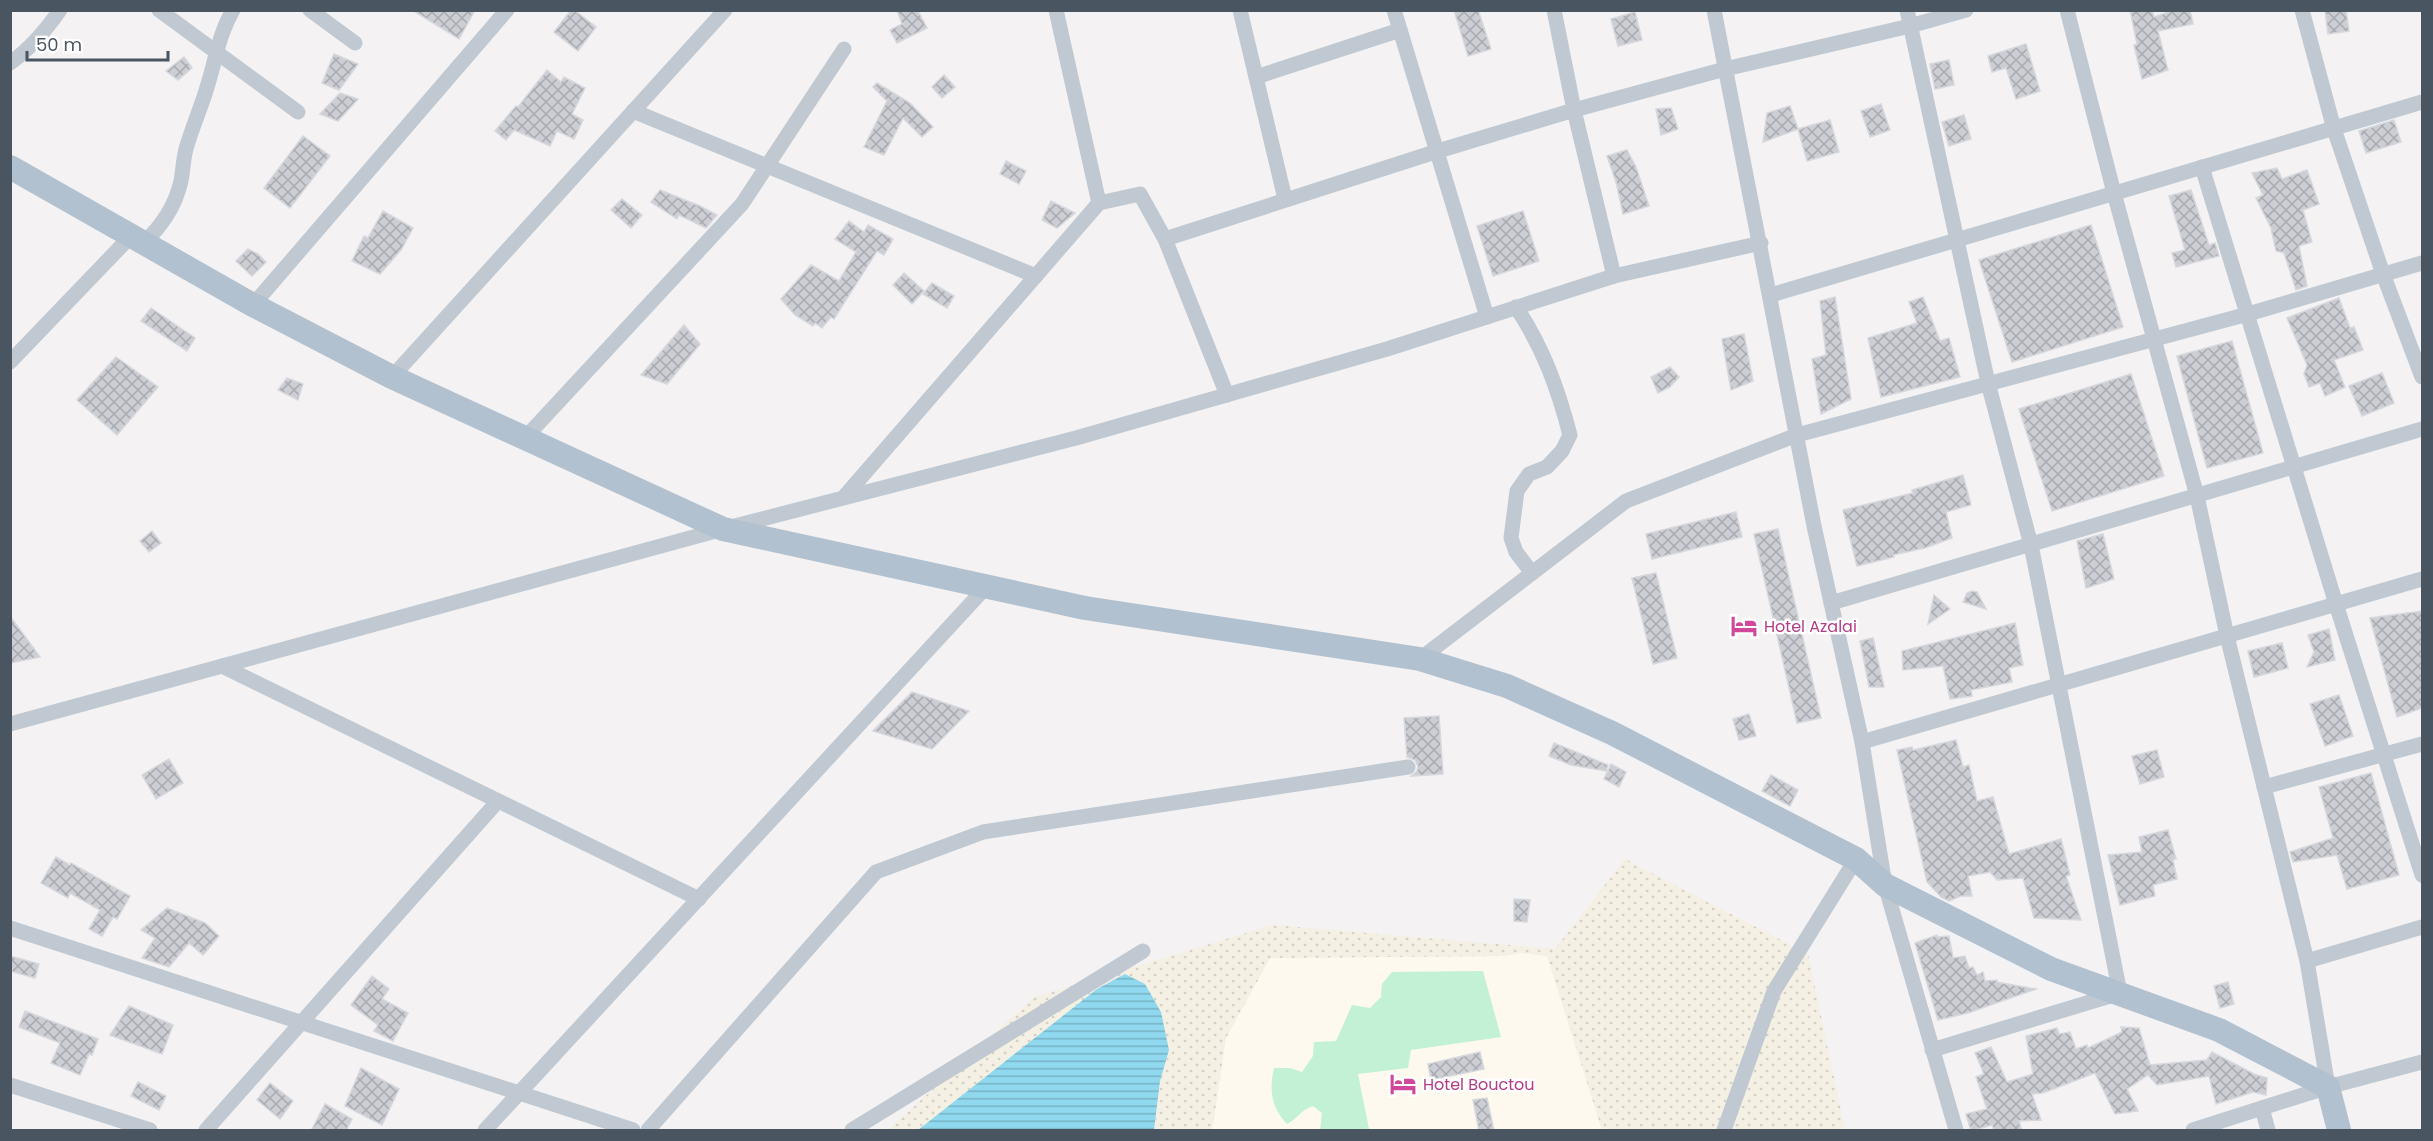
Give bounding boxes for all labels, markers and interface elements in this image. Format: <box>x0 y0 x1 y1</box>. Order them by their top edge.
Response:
scale bar <box>27 24 168 62</box>
text: 50 m <box>36 32 82 57</box>
hotel icon: Hotel Azalai <box>1729 611 1759 641</box>
place label: Hotel Azalai <box>1764 615 1857 638</box>
hotel icon: Hotel Bouctou <box>1388 1069 1418 1099</box>
place label: Hotel Bouctou <box>1423 1073 1535 1096</box>

